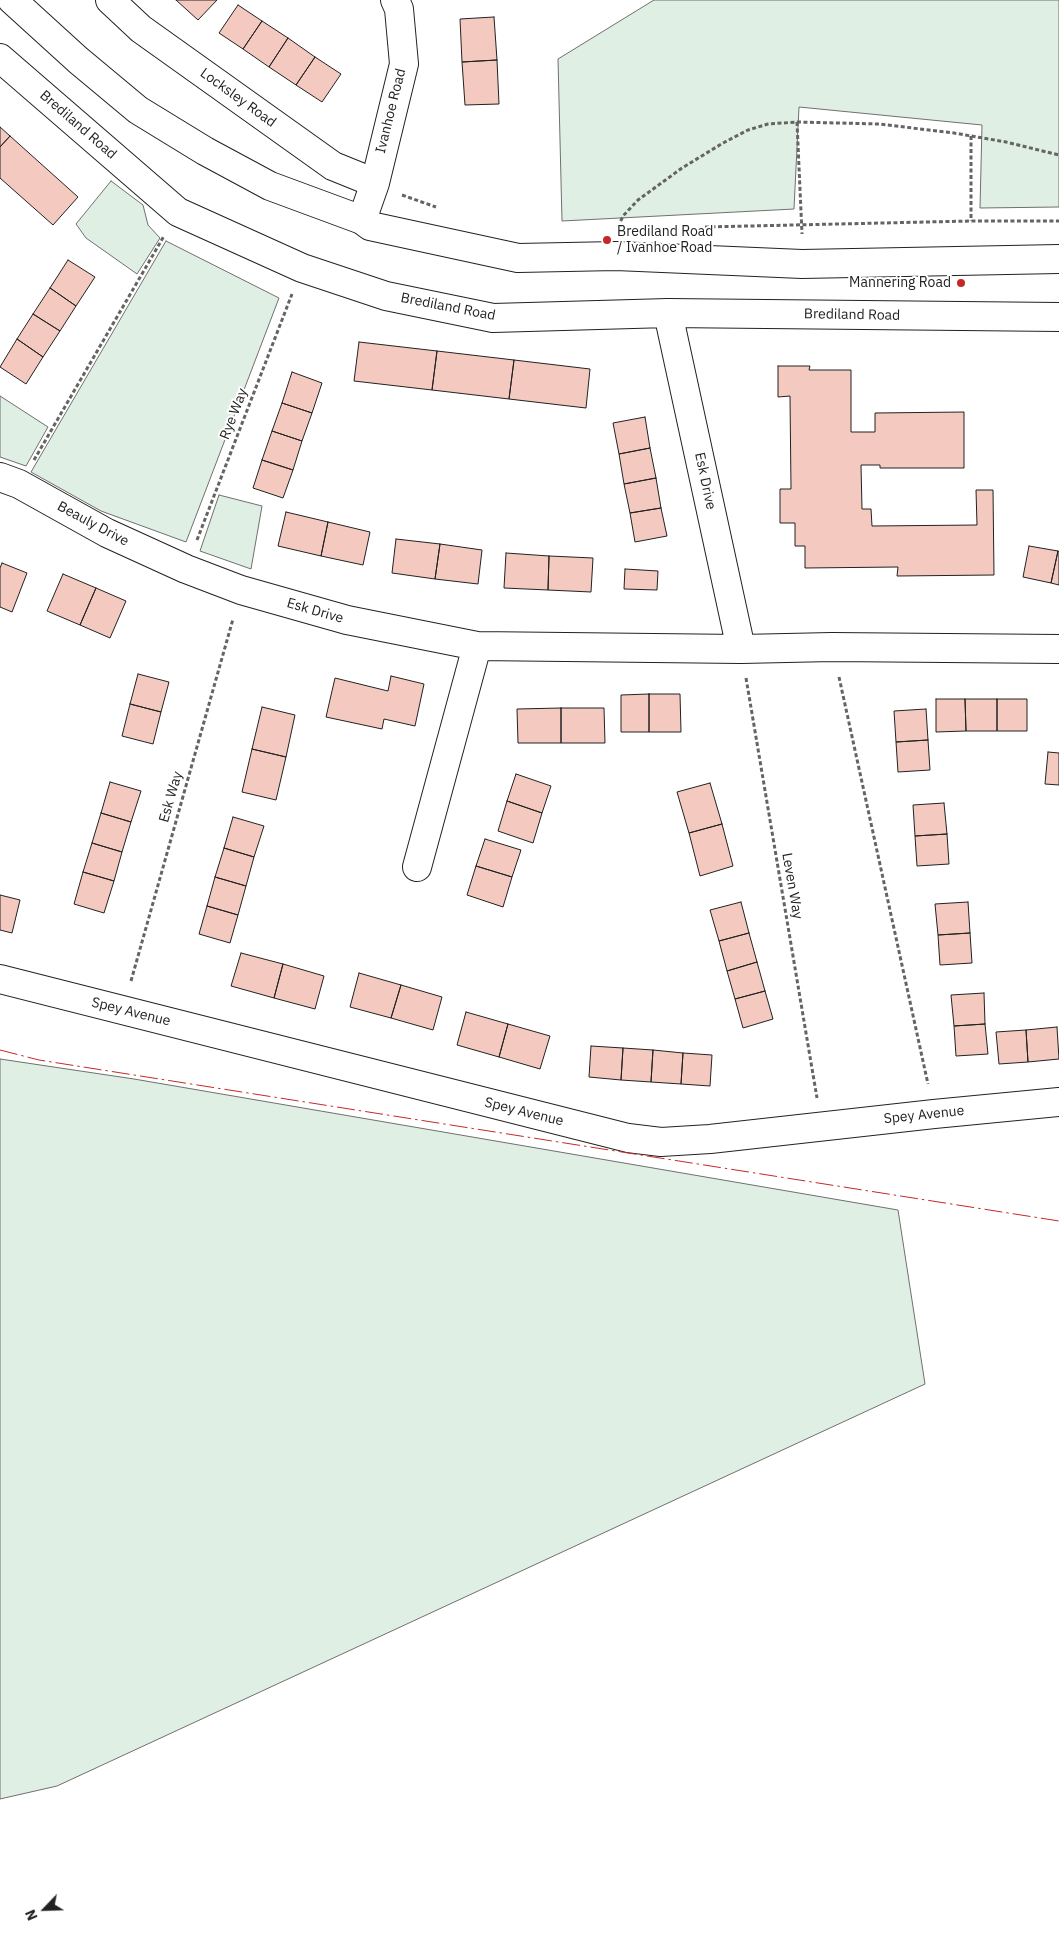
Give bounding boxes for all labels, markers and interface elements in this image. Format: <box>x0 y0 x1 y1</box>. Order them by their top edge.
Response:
street label: Locksley Road <box>197 65 279 131</box>
street label: Ivanhoe Road <box>372 67 410 155</box>
street label: Brediland Road <box>36 87 120 163</box>
place label: Brediland Road / Ivanhoe Road <box>617 224 713 256</box>
marker: Brediland Road / Ivanhoe Road <box>601 234 613 246</box>
place label: Mannering Road <box>849 275 951 291</box>
marker: Mannering Road <box>955 277 967 289</box>
street label: Brediland Road <box>399 290 497 324</box>
street label: Brediland Road <box>804 306 900 324</box>
street label: Rye Way <box>217 386 251 442</box>
street label: Esk Drive <box>691 451 719 511</box>
street label: Beauly Drive <box>54 498 132 550</box>
street label: Esk Drive <box>285 595 345 627</box>
street label: Esk Way <box>156 770 186 824</box>
street label: Leven Way <box>778 852 806 920</box>
street label: Spey Avenue <box>90 994 172 1030</box>
street label: Spey Avenue <box>483 1094 565 1130</box>
street label: Spey Avenue <box>883 1102 965 1128</box>
north arrow <box>20 1884 70 1934</box>
text: N <box>21 1907 42 1923</box>

